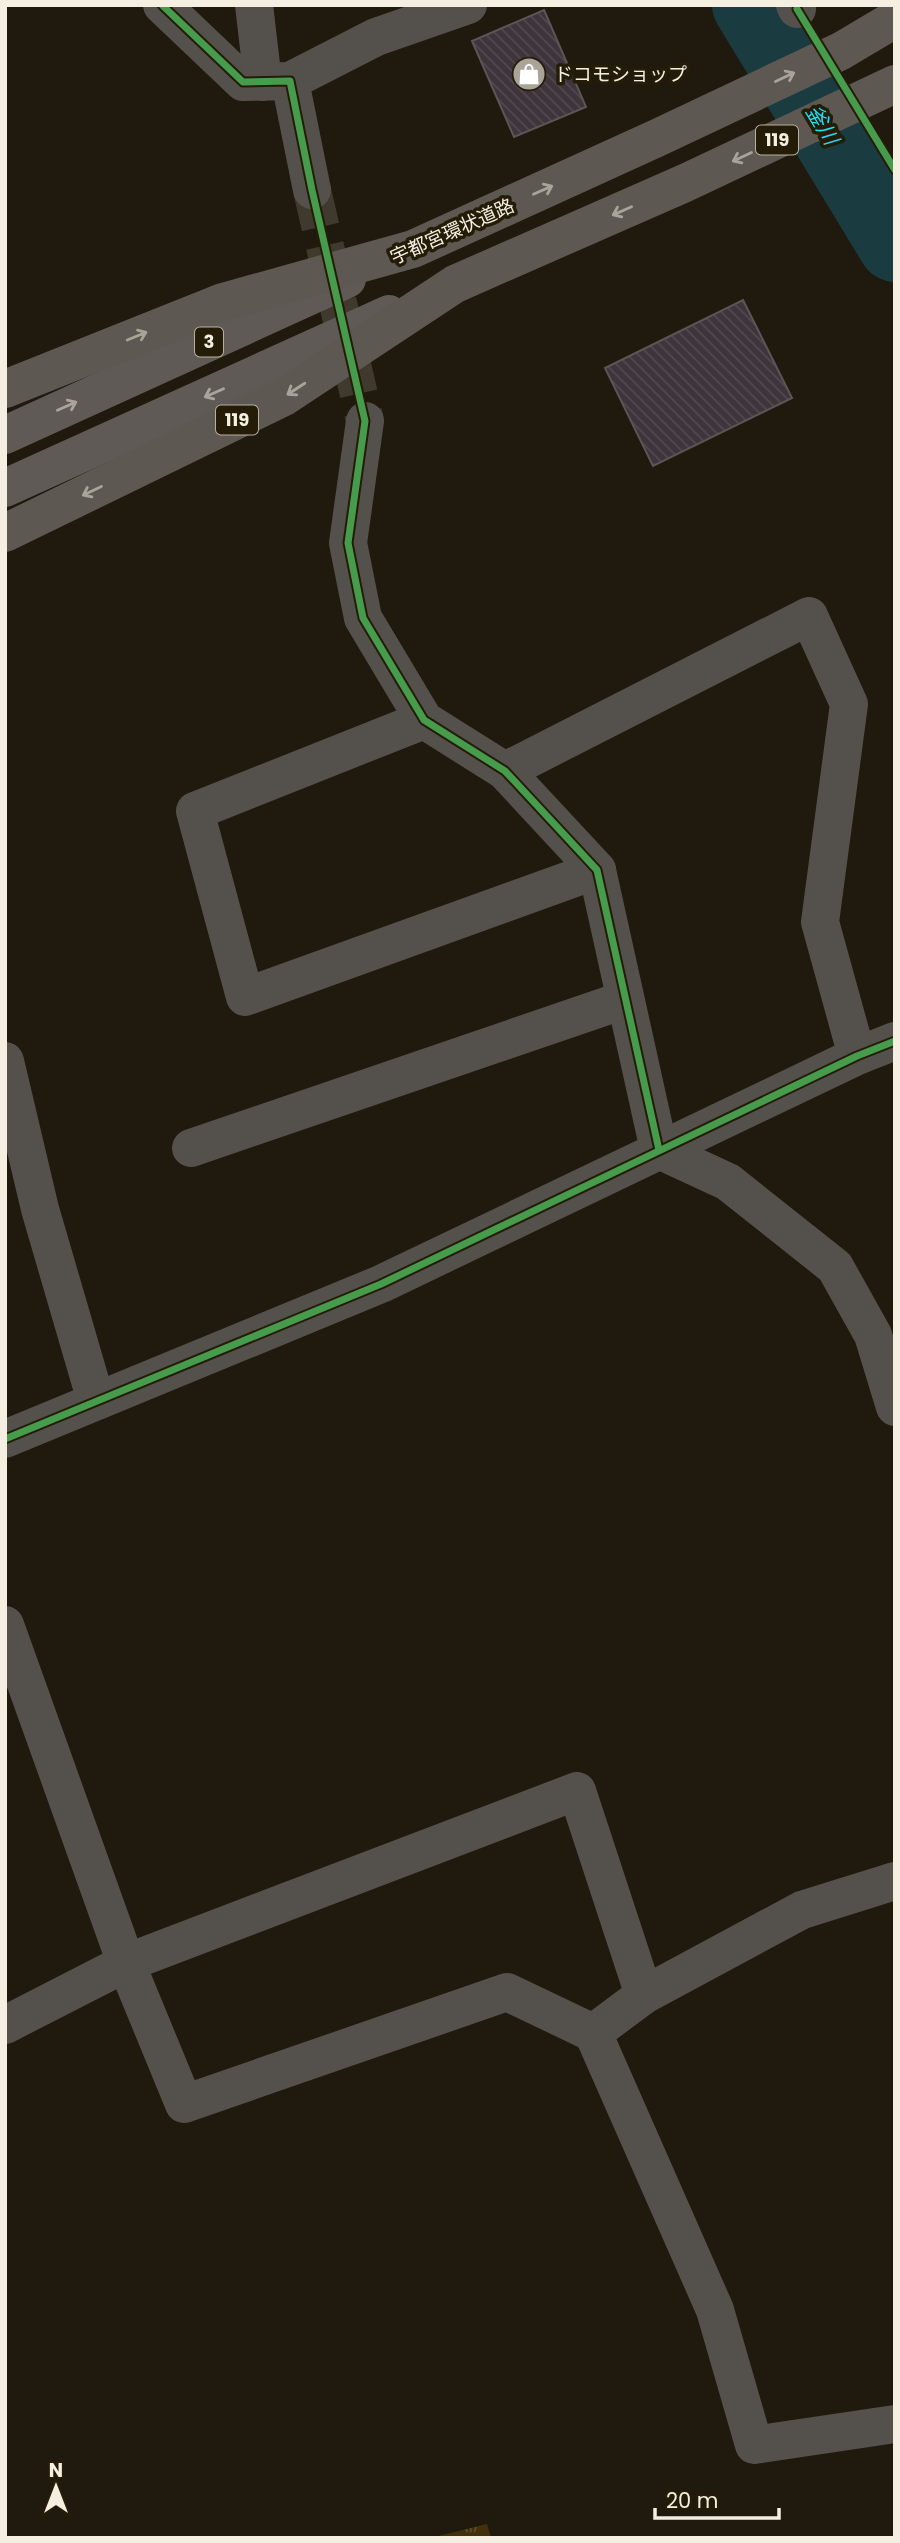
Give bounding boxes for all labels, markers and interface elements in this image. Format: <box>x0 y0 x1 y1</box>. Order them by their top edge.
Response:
shop icon: ドコモショップ <box>510 55 548 93</box>
place label: ドコモショップ <box>554 61 687 88</box>
one-way arrow <box>774 70 795 84</box>
water label: 釜川 <box>799 99 847 152</box>
road number: 119 <box>756 125 798 154</box>
one-way arrow <box>732 151 753 164</box>
one-way arrow <box>531 183 553 196</box>
street label: 宇都宮環状道路 <box>386 192 518 271</box>
one-way arrow <box>612 205 633 218</box>
road number: 3 <box>195 328 223 356</box>
one-way arrow <box>126 329 147 342</box>
one-way arrow <box>287 382 306 397</box>
one-way arrow <box>204 387 225 400</box>
one-way arrow <box>56 399 78 412</box>
road number: 119 <box>216 406 258 434</box>
one-way arrow <box>82 484 103 498</box>
north arrow <box>21 2452 91 2522</box>
text: N <box>49 2457 63 2484</box>
scale bar <box>655 2476 779 2520</box>
text: 20 m <box>666 2486 719 2515</box>

